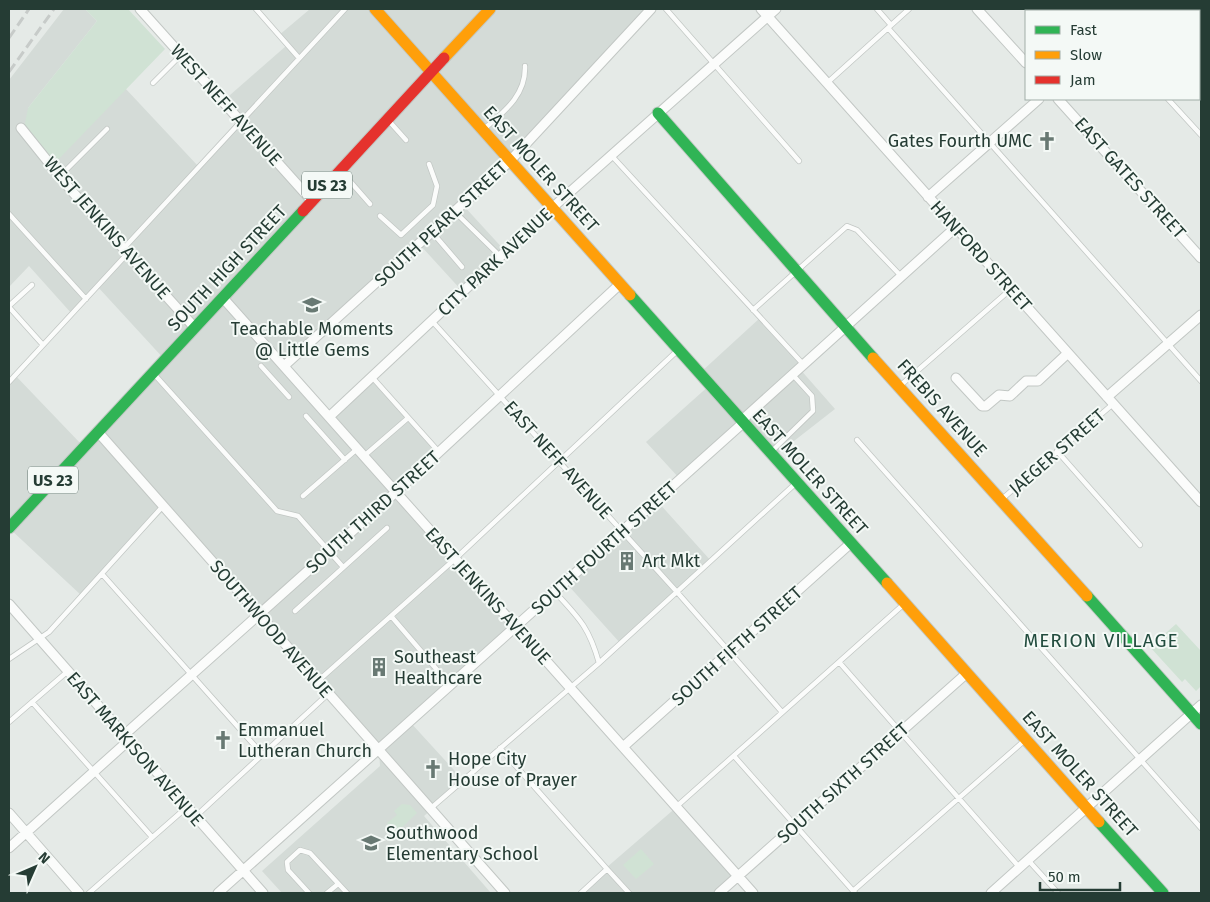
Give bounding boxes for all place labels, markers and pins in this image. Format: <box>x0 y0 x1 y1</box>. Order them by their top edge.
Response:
place label: Gates Fourth UMC <box>888 130 1032 152</box>
church icon: Gates Fourth UMC <box>1036 130 1058 152</box>
school or university icon: Teachable Moments @ Little Gems <box>301 294 323 316</box>
place label: Teachable Moments @ Little Gems <box>231 318 393 361</box>
building icon: Art Mkt <box>616 550 638 572</box>
place label: Art Mkt <box>642 550 701 572</box>
place label: Southeast Healthcare <box>394 646 482 689</box>
building icon: Southeast Healthcare <box>368 656 390 678</box>
place label: Emmanuel Lutheran Church <box>238 719 372 762</box>
church icon: Emmanuel Lutheran Church <box>212 729 234 751</box>
place label: Hope City House of Prayer <box>448 748 577 791</box>
church icon: Hope City House of Prayer <box>422 758 444 780</box>
place label: Southwood Elementary School <box>386 822 538 865</box>
school or university icon: Southwood Elementary School <box>360 832 382 854</box>

